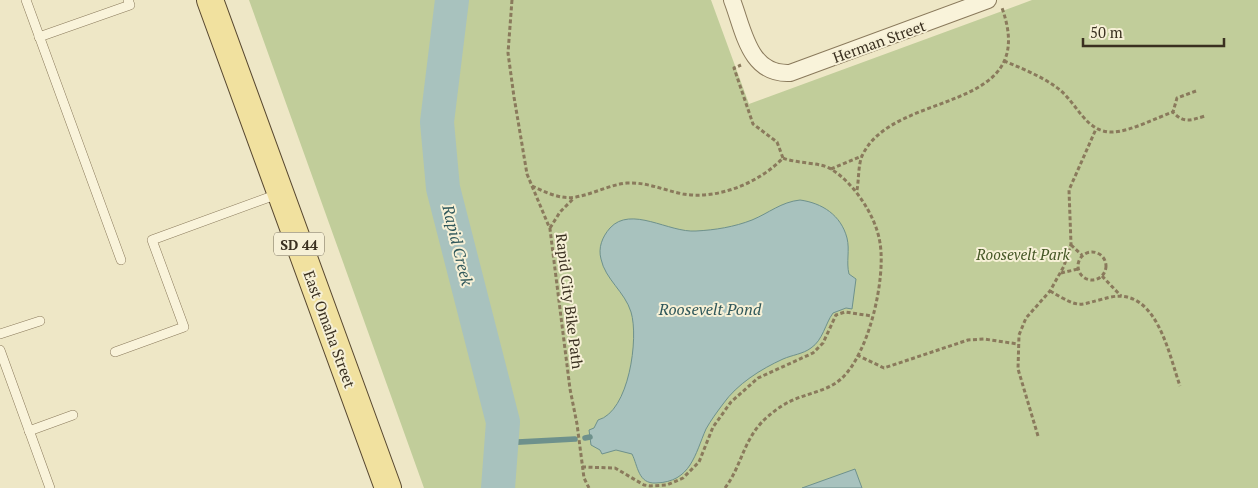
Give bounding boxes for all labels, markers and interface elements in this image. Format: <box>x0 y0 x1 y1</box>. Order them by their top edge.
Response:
street label: Herman Street <box>830 15 929 67</box>
scale bar <box>1083 15 1224 47</box>
text: 50 m <box>1090 22 1123 42</box>
water label: Rapid Creek <box>437 201 479 288</box>
road number: SD 44 <box>274 232 324 255</box>
street label: Rapid City Bike Path <box>552 232 588 370</box>
park label: Roosevelt Park <box>975 244 1070 264</box>
street label: East Omaha Street <box>299 267 361 391</box>
water label: Roosevelt Pond <box>658 298 762 320</box>

